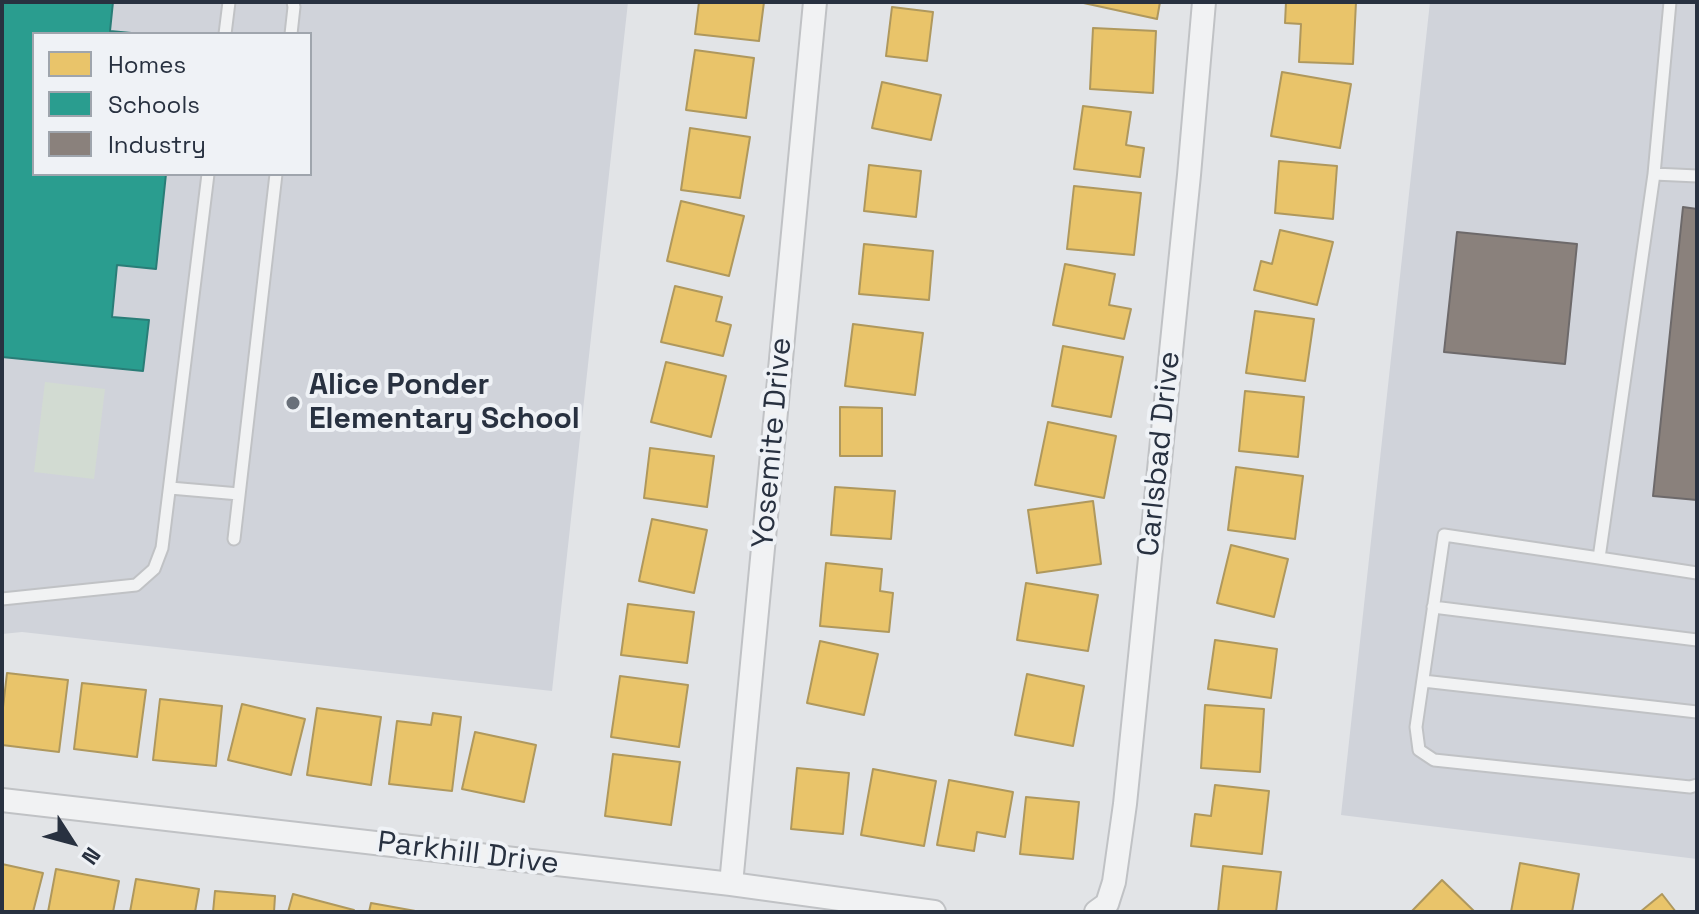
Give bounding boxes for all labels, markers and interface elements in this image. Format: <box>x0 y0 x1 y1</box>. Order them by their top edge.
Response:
legend <box>32 32 312 176</box>
text: Homes <box>108 49 186 80</box>
text: Schools <box>108 89 200 120</box>
text: Industry <box>108 129 206 160</box>
street label: Yosemite Drive <box>746 336 800 550</box>
street label: Carlsbad Drive <box>1131 350 1189 558</box>
place label: Alice Ponder Elementary School <box>309 368 580 438</box>
marker: Alice Ponder Elementary School <box>284 394 302 412</box>
north arrow <box>32 802 112 882</box>
street label: Parkhill Drive <box>375 825 561 883</box>
text: N <box>76 842 107 870</box>

